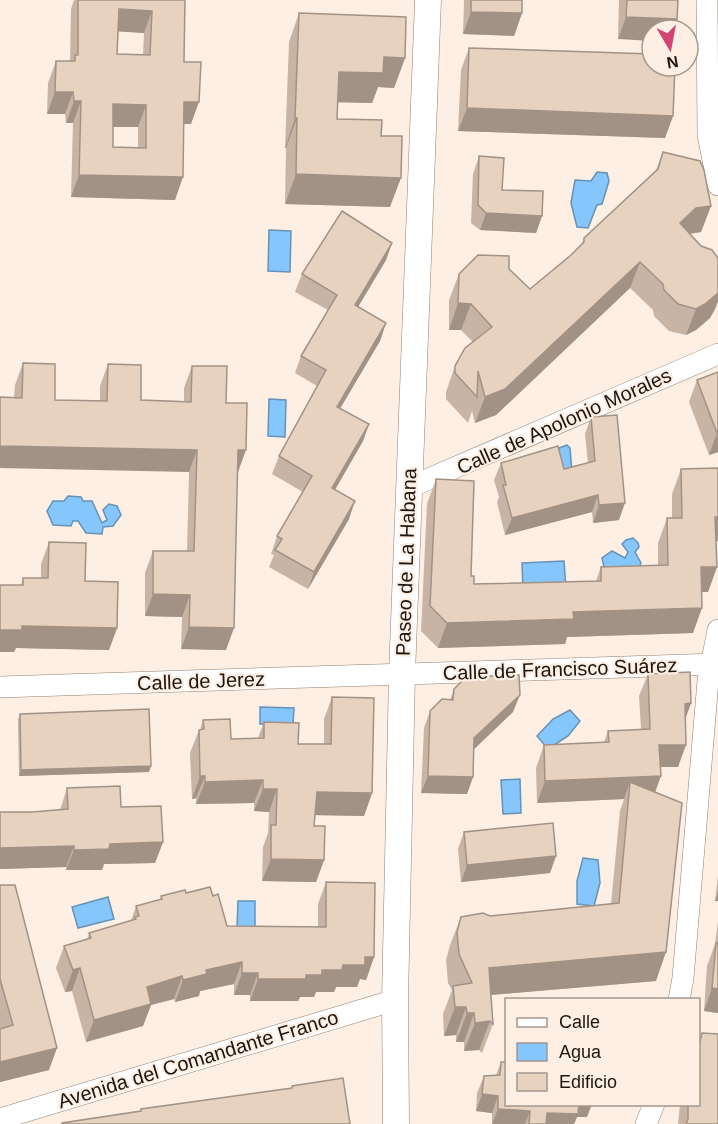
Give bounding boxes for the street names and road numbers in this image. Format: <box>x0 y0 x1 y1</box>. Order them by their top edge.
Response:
street label: Calle de Apolonio Morales <box>453 364 675 478</box>
street label: Paseo de La Habana <box>392 467 420 656</box>
street label: Calle de Francisco Suárez <box>442 654 678 684</box>
street label: Calle de Jerez <box>137 668 265 694</box>
street label: Avenida del Comandante Franco <box>55 1006 341 1112</box>

